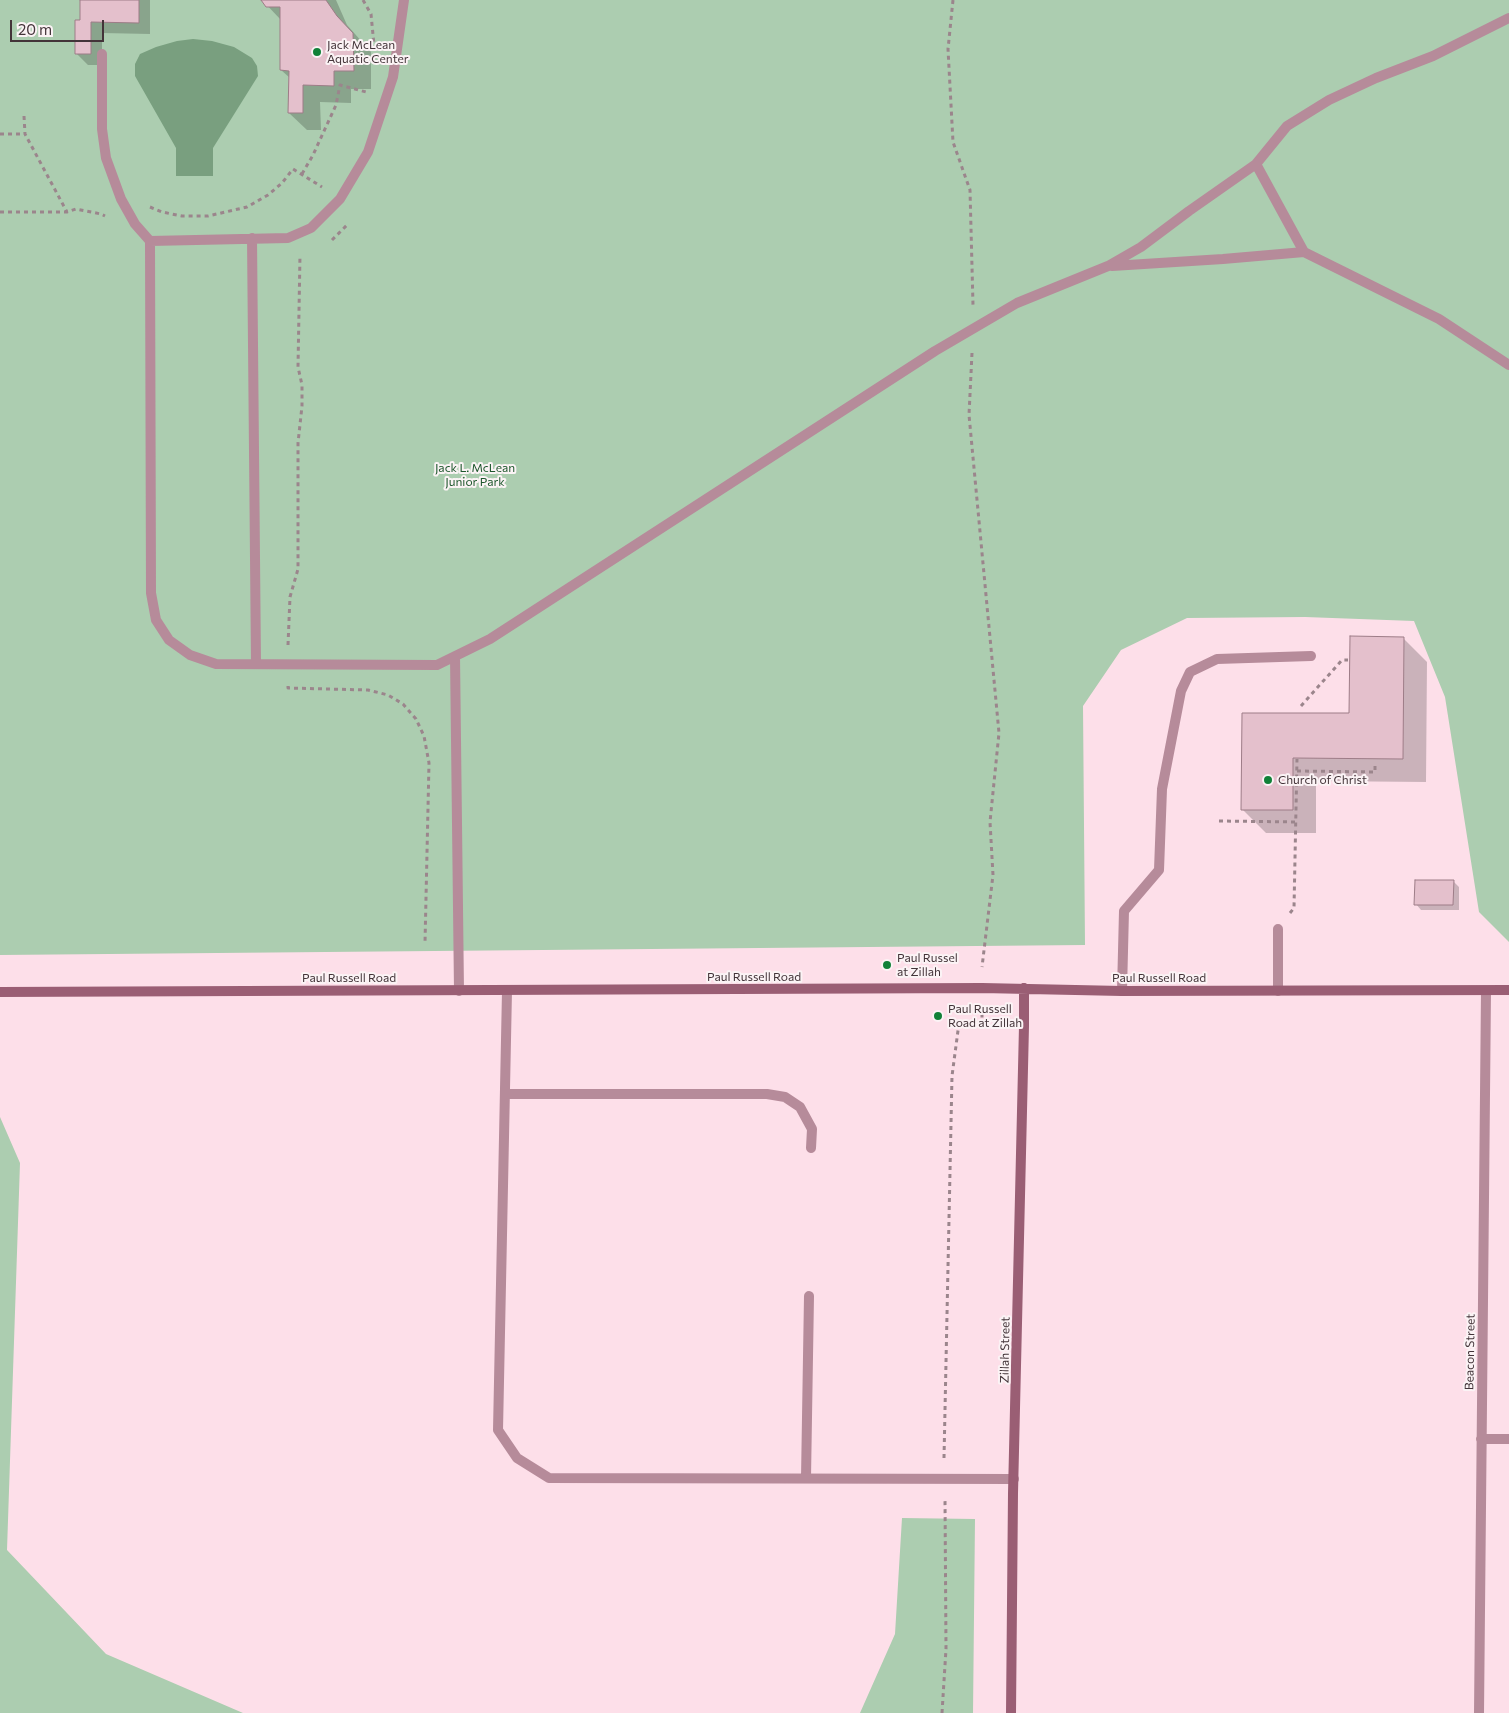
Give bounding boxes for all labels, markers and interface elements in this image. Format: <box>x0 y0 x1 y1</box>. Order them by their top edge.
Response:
scale bar <box>12 10 106 42</box>
text: 20 m <box>18 20 52 38</box>
place label: Jack McLean Aquatic Center <box>327 38 409 66</box>
marker: Jack McLean Aquatic Center <box>311 46 323 58</box>
park label: Jack L. McLean Junior Park <box>435 461 515 489</box>
place label: Church of Christ <box>1278 773 1367 787</box>
marker: Church of Christ <box>1262 774 1274 786</box>
place label: Paul Russel at Zillah <box>897 951 958 979</box>
marker: Paul Russel at Zillah <box>881 959 893 971</box>
street label: Paul Russell Road <box>707 970 801 984</box>
street label: Paul Russell Road <box>302 971 396 985</box>
street label: Paul Russell Road <box>1112 971 1206 985</box>
place label: Paul Russell Road at Zillah <box>948 1002 1022 1030</box>
marker: Paul Russell Road at Zillah <box>932 1010 944 1022</box>
street label: Beacon Street <box>1462 1314 1478 1390</box>
street label: Zillah Street <box>997 1317 1013 1383</box>

